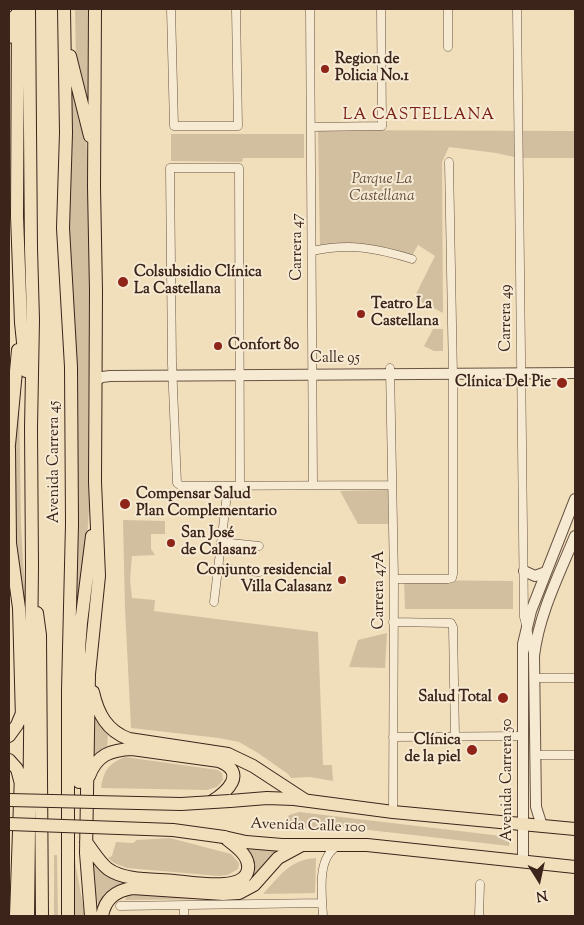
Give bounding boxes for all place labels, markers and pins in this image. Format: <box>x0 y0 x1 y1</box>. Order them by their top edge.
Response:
place label: Region de Policia No.1 <box>335 51 409 86</box>
marker: Region de Policia No.1 <box>319 63 331 75</box>
place label: Colsubsidio Clínica La Castellana <box>134 264 262 299</box>
marker: Colsubsidio Clínica La Castellana <box>116 275 130 289</box>
place label: Teatro La Castellana <box>371 296 439 331</box>
marker: Teatro La Castellana <box>355 308 367 320</box>
place label: Confort 80 <box>228 337 299 355</box>
marker: Confort 80 <box>212 340 224 352</box>
place label: Clínica Del Pie <box>455 374 551 392</box>
marker: Clínica Del Pie <box>555 376 569 390</box>
place label: Compensar Salud Plan Complementario <box>136 486 277 521</box>
marker: Compensar Salud Plan Complementario <box>118 497 132 511</box>
place label: San José de Calasanz <box>181 525 257 560</box>
marker: San José de Calasanz <box>165 537 177 549</box>
place label: Conjunto residencial Villa Calasanz <box>197 562 332 597</box>
marker: Conjunto residencial Villa Calasanz <box>336 574 348 586</box>
place label: Salud Total <box>418 689 492 707</box>
marker: Salud Total <box>496 691 510 705</box>
place label: Clínica de la piel <box>405 732 461 767</box>
marker: Clínica de la piel <box>465 743 479 757</box>

